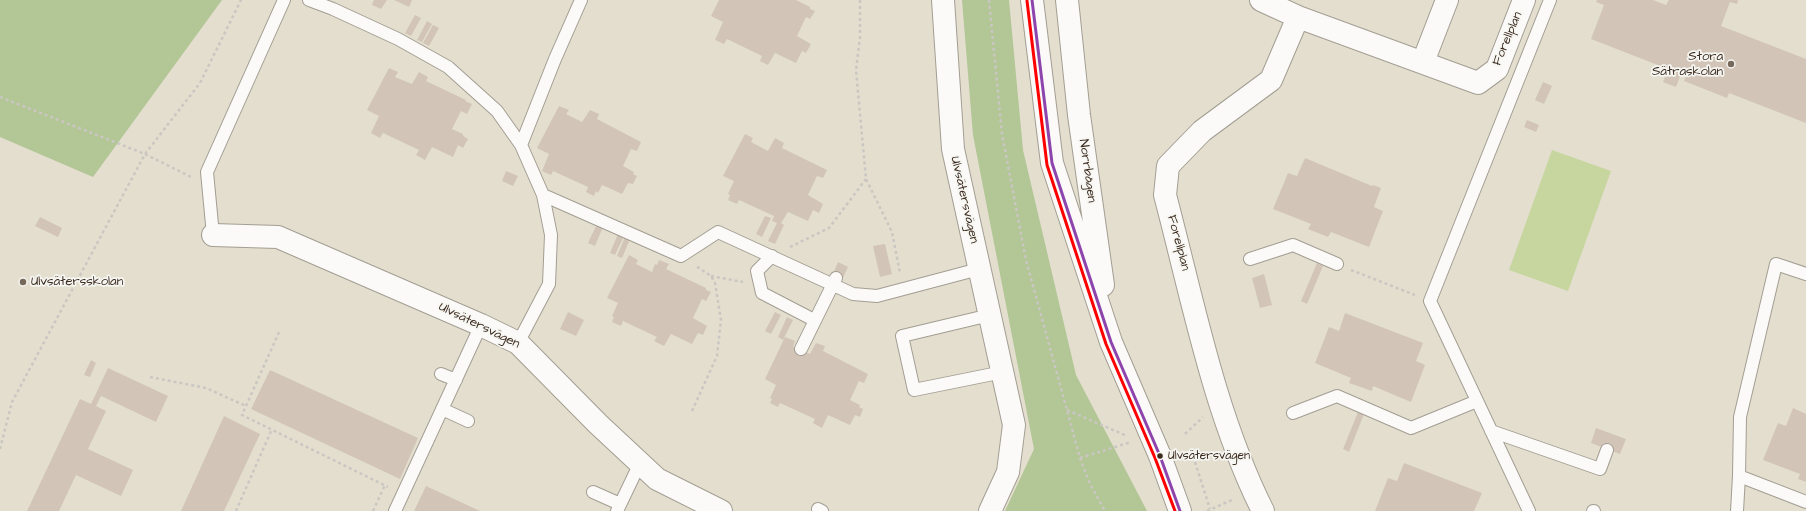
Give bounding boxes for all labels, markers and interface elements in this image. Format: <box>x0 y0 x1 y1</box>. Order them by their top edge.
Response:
street label: Forellplan <box>1490 10 1526 68</box>
place label: Stora Sätraskolan <box>1652 49 1723 80</box>
marker: Stora Sätraskolan <box>1726 59 1736 69</box>
street label: Norrbågen <box>1075 138 1099 204</box>
street label: Ulvsätersvägen <box>946 155 982 245</box>
street label: Forellplan <box>1163 213 1193 273</box>
place label: Ulvsätersskolan <box>31 274 123 290</box>
marker: Ulvsätersskolan <box>18 277 28 287</box>
street label: Ulvsätersvägen <box>436 300 522 352</box>
place label: Ulvsätersvägen <box>1168 449 1250 463</box>
marker: Ulvsätersvägen <box>1155 451 1165 461</box>

